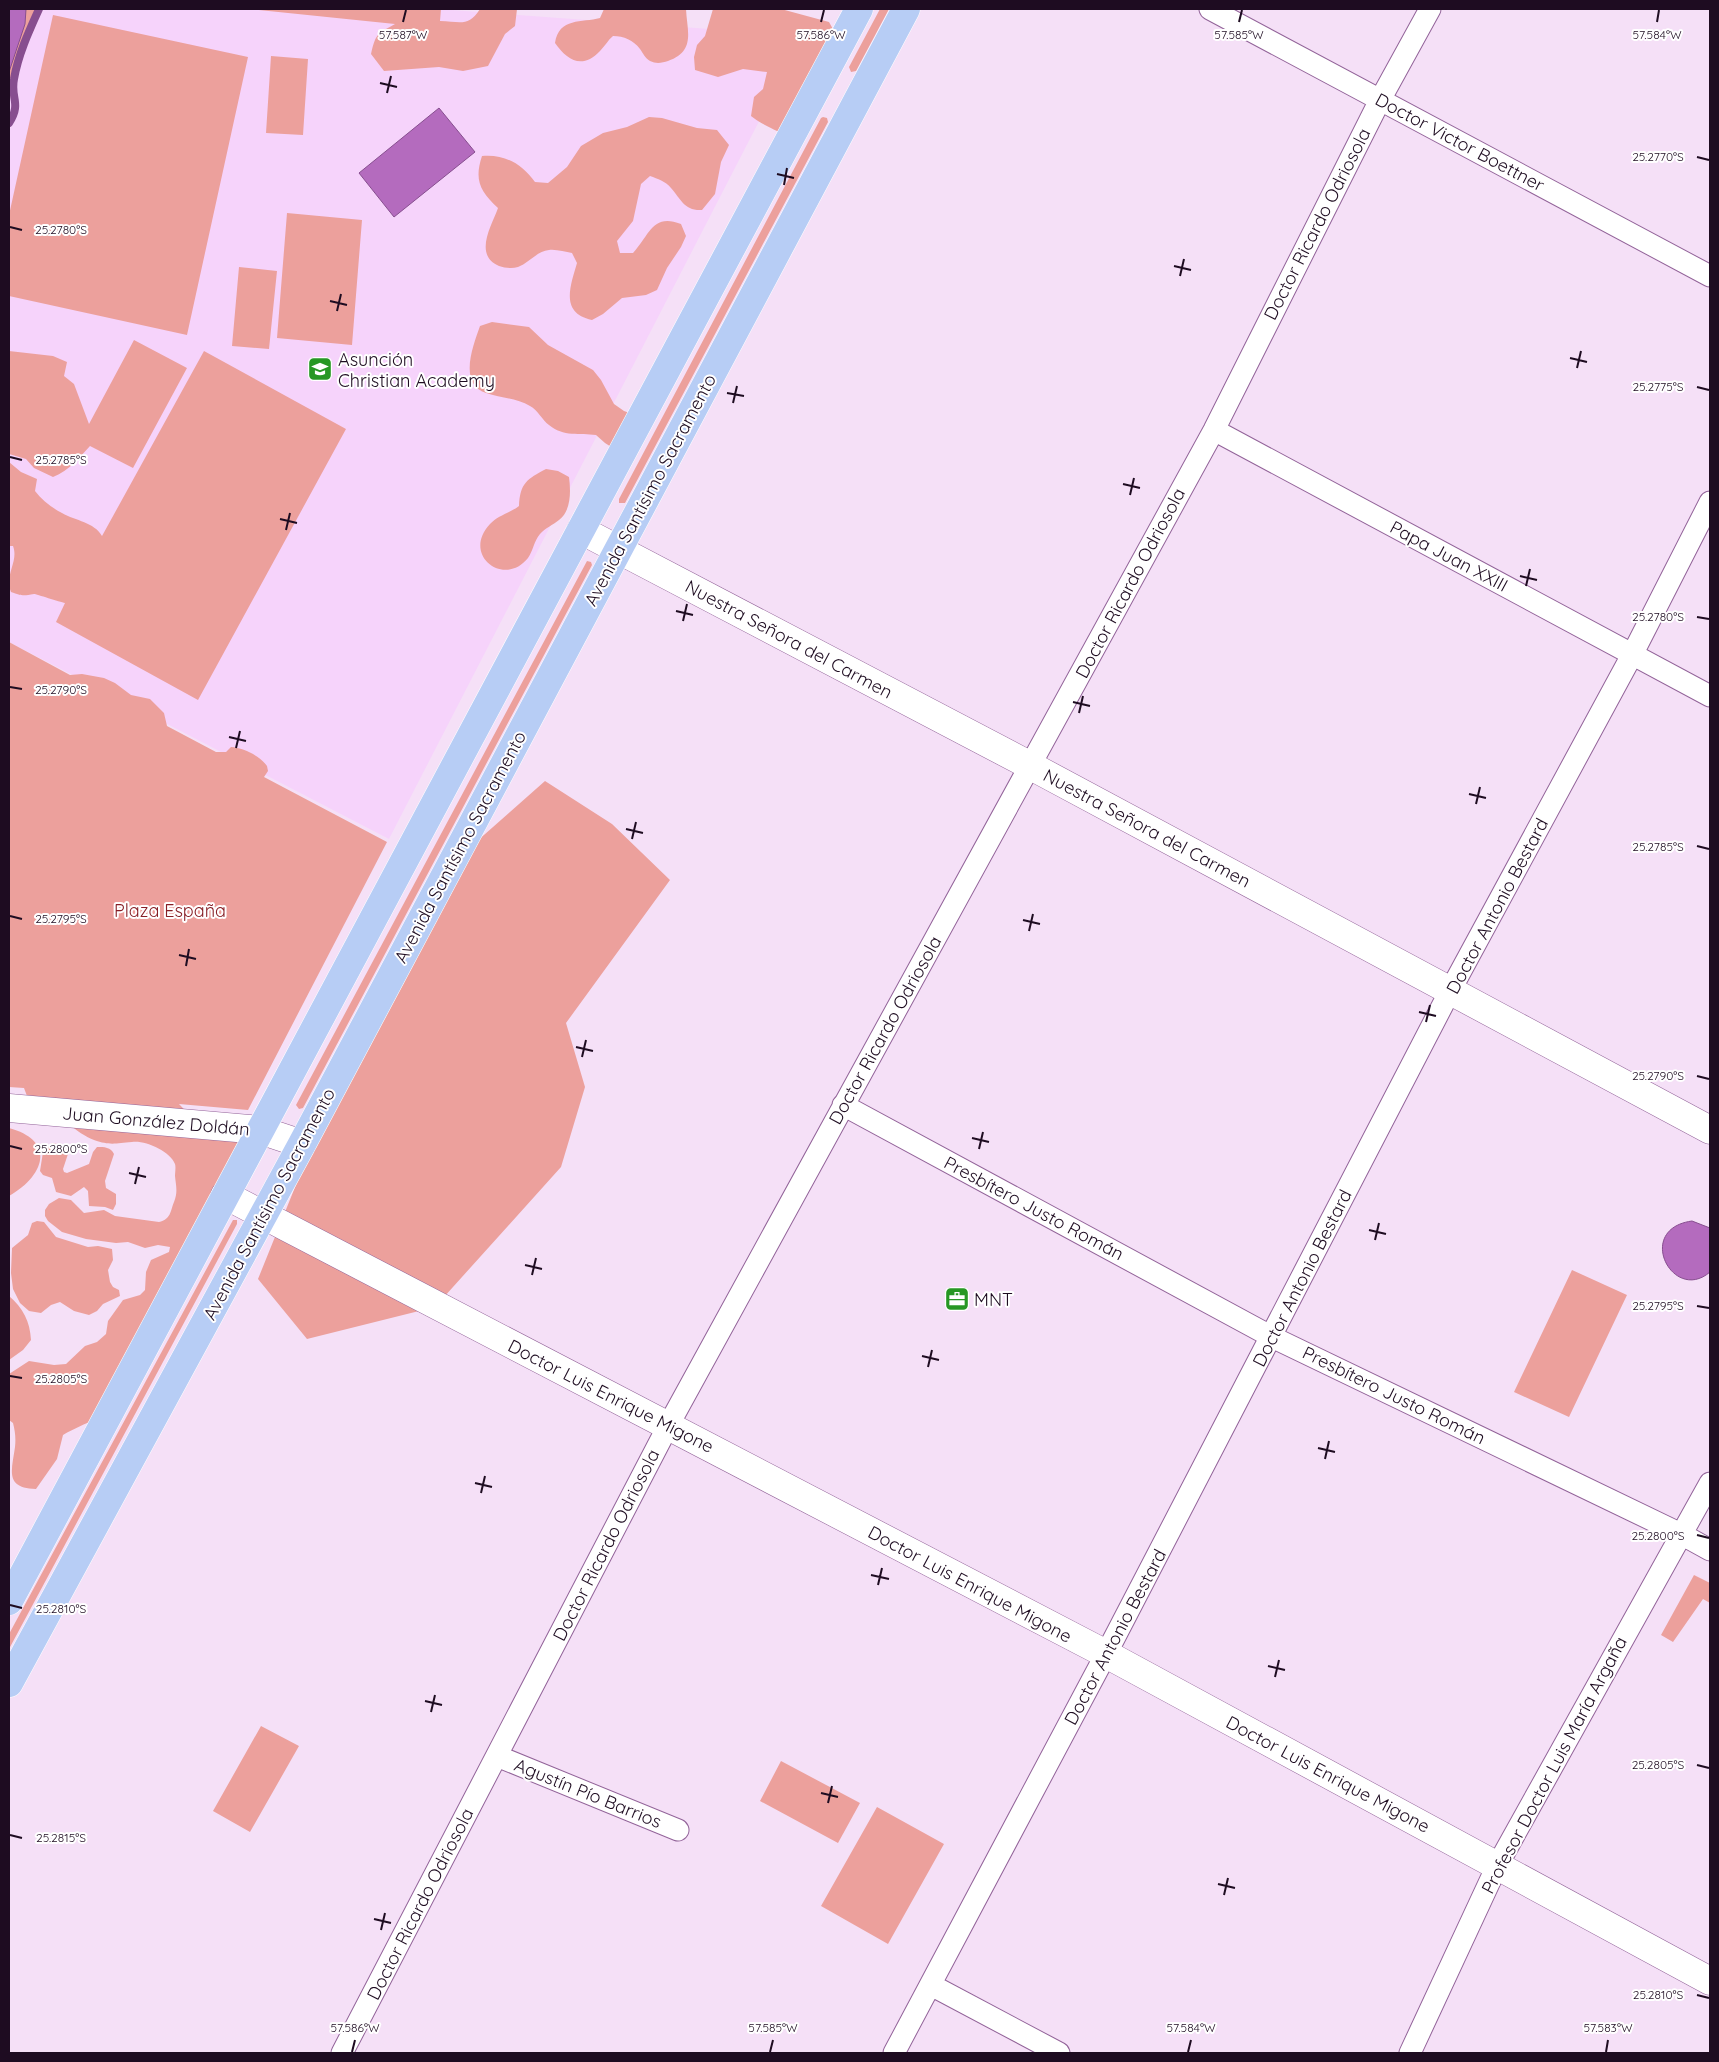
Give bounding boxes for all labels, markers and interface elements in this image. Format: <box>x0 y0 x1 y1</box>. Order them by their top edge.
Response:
text: 57.587°W <box>379 27 428 42</box>
text: 57.586°W <box>796 27 846 42</box>
text: 57.585°W <box>1214 27 1264 42</box>
text: 57.584°W <box>1632 27 1682 42</box>
street label: Doctor Victor Boettner <box>1371 88 1549 196</box>
street label: Doctor Ricardo Odriosola <box>1259 124 1375 324</box>
text: 25.2770°S <box>1632 149 1684 164</box>
text: 25.2780°S <box>35 222 87 237</box>
place label: Asunción Christian Academy <box>338 348 495 392</box>
school or university icon: Asunción Christian Academy <box>307 356 333 382</box>
street label: Avenida Santísimo Sacramento <box>579 370 721 610</box>
text: 25.2775°S <box>1632 379 1684 394</box>
text: 25.2785°S <box>35 452 87 467</box>
street label: Doctor Ricardo Odriosola <box>1070 484 1190 682</box>
street label: Papa Juan XXIII <box>1386 515 1512 597</box>
street label: Nuestra Señora del Carmen <box>681 575 897 703</box>
text: 25.2780°S <box>1632 609 1684 624</box>
text: 25.2790°S <box>35 682 87 697</box>
street label: Avenida Santísimo Sacramento <box>389 727 531 967</box>
street label: Nuestra Señora del Carmen <box>1039 764 1255 892</box>
street label: Doctor Antonio Bestard <box>1441 814 1553 998</box>
text: 25.2785°S <box>1632 839 1684 854</box>
park label: Plaza España <box>114 899 226 922</box>
text: 25.2795°S <box>35 911 87 926</box>
street label: Doctor Ricardo Odriosola <box>823 932 947 1128</box>
text: 25.2790°S <box>1632 1068 1684 1083</box>
street label: Avenida Santísimo Sacramento <box>198 1084 340 1324</box>
street label: Juan González Doldán <box>61 1101 251 1141</box>
text: 25.2800°S <box>34 1141 88 1156</box>
street label: Presbítero Justo Román <box>940 1151 1128 1265</box>
street label: Doctor Antonio Bestard <box>1247 1186 1357 1370</box>
office icon: MNT <box>944 1286 970 1312</box>
place label: MNT <box>974 1288 1013 1311</box>
text: 25.2795°S <box>1632 1298 1684 1313</box>
street label: Doctor Luis Enrique Migone <box>504 1334 718 1458</box>
street label: Presbítero Justo Román <box>1299 1341 1489 1449</box>
text: 25.2805°S <box>35 1371 88 1386</box>
street label: Doctor Ricardo Odriosola <box>548 1445 664 1645</box>
street label: Doctor Luis Enrique Migone <box>864 1520 1076 1648</box>
text: 25.2800°S <box>1631 1528 1685 1543</box>
street label: Doctor Antonio Bestard <box>1059 1545 1171 1729</box>
text: 25.2810°S <box>36 1601 87 1616</box>
street label: Profesor Doctor Luis María Argaña <box>1476 1632 1632 1898</box>
street label: Doctor Luis Enrique Migone <box>1222 1710 1434 1838</box>
street label: Agustín Pío Barrios <box>511 1753 665 1833</box>
text: 25.2805°S <box>1632 1757 1685 1772</box>
street label: Doctor Ricardo Odriosola <box>362 1804 478 2004</box>
text: 25.2815°S <box>36 1830 86 1845</box>
text: 25.2810°S <box>1633 1987 1684 2002</box>
text: 57.586°W <box>330 2020 380 2035</box>
text: 57.585°W <box>748 2020 798 2035</box>
text: 57.584°W <box>1166 2020 1216 2035</box>
text: 57.583°W <box>1583 2020 1633 2035</box>

